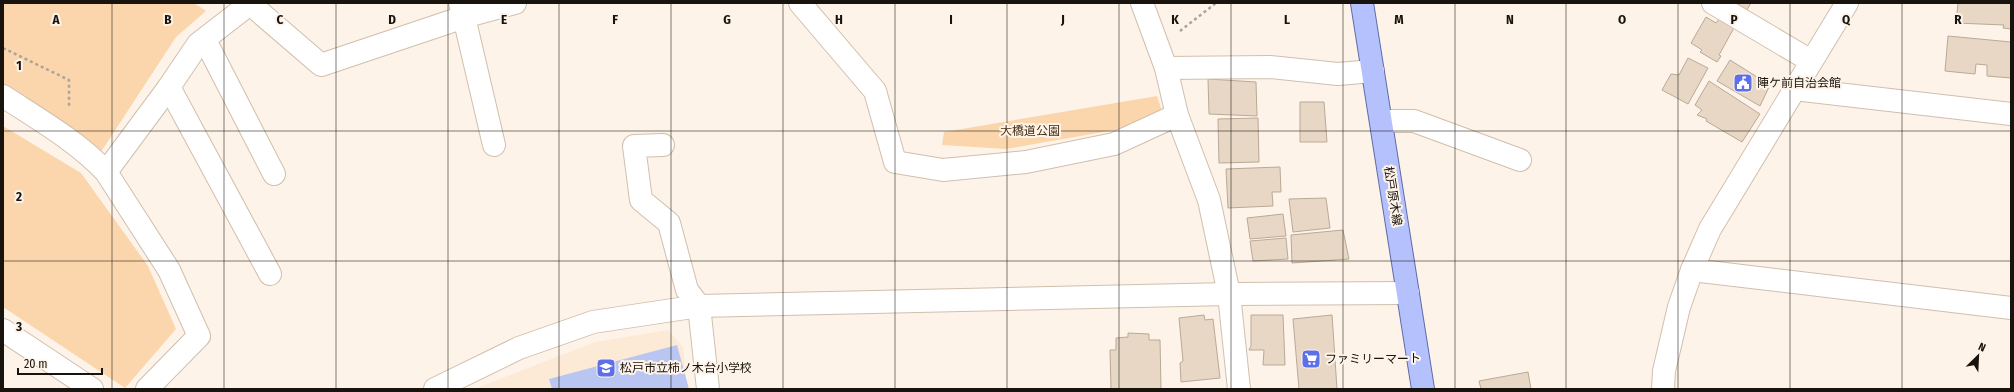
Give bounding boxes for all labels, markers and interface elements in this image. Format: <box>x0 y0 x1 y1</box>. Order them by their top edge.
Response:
text: A <box>51 12 60 27</box>
text: B <box>164 12 172 27</box>
text: C <box>277 12 284 27</box>
text: D <box>388 12 396 27</box>
text: E <box>501 12 507 27</box>
text: F <box>612 12 618 27</box>
text: G <box>723 12 731 27</box>
text: H <box>835 12 843 27</box>
text: I <box>949 12 953 27</box>
text: J <box>1060 12 1065 27</box>
text: K <box>1171 12 1179 27</box>
text: L <box>1284 12 1290 27</box>
text: M <box>1394 12 1404 27</box>
text: N <box>1506 12 1514 27</box>
text: O <box>1618 12 1626 27</box>
text: P <box>1730 12 1738 27</box>
text: Q <box>1842 12 1851 27</box>
text: R <box>1954 12 1962 27</box>
text: 1 <box>16 58 22 73</box>
public building icon: 陣ケ前自治会館 <box>1732 72 1754 94</box>
place label: 陣ケ前自治会館 <box>1757 76 1841 90</box>
park label: 大橋道公園 <box>1000 124 1060 138</box>
street label: 松戸原木線 <box>1381 165 1405 227</box>
text: 2 <box>15 189 22 204</box>
text: 3 <box>15 319 22 334</box>
north arrow <box>1958 336 1998 376</box>
text: N <box>1976 340 1988 355</box>
supermarket icon: ファミリーマート <box>1300 348 1322 370</box>
scale bar <box>18 350 102 376</box>
place label: ファミリーマート <box>1325 352 1421 366</box>
text: 20 m <box>24 357 48 371</box>
school or university icon: 松戸市立柿ノ木台小学校 <box>595 357 617 379</box>
place label: 松戸市立柿ノ木台小学校 <box>620 361 752 375</box>

